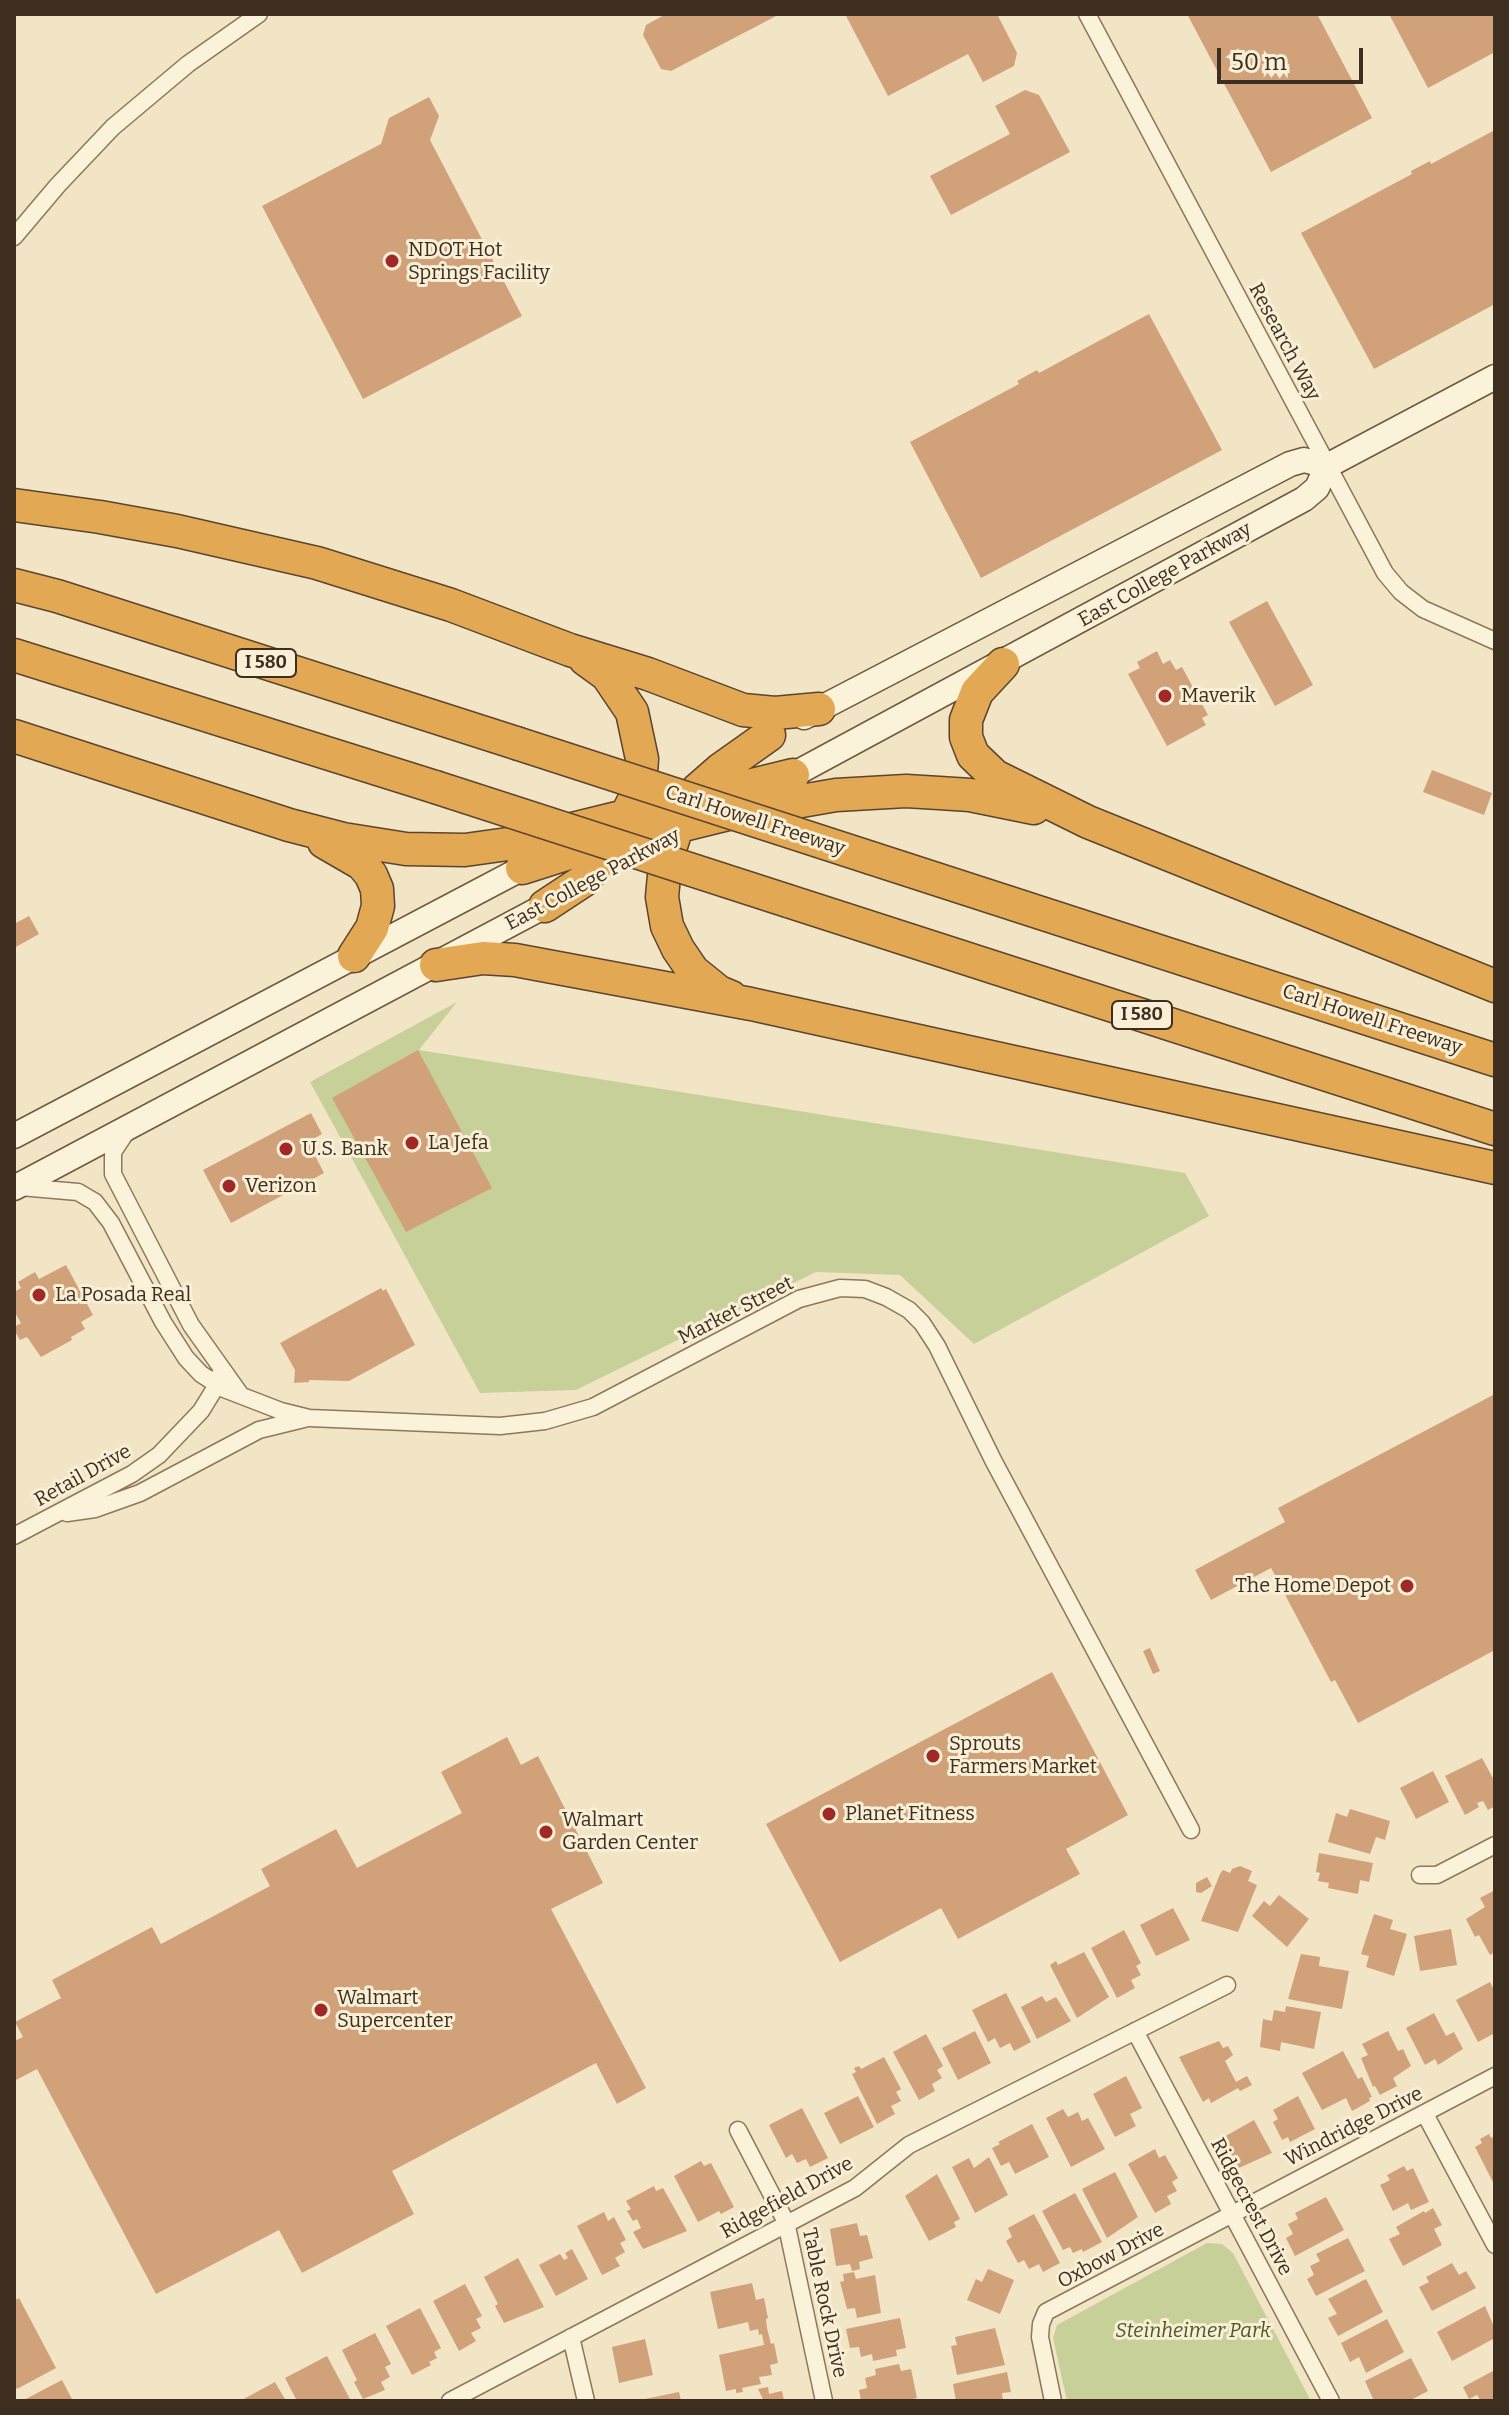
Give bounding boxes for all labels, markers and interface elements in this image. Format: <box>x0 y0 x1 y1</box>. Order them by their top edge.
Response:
scale bar <box>1221 32 1367 82</box>
text: 50 m <box>1231 48 1287 76</box>
place label: NDOT Hot Springs Facility <box>408 238 550 285</box>
marker: NDOT Hot Springs Facility <box>383 252 401 270</box>
street label: Research Way <box>1243 279 1325 405</box>
street label: East College Parkway <box>1074 517 1256 633</box>
road number: I 580 <box>236 649 296 677</box>
place label: Maverik <box>1181 684 1256 708</box>
marker: Maverik <box>1156 687 1174 705</box>
street label: Carl Howell Freeway <box>662 781 848 861</box>
street label: East College Parkway <box>502 824 684 936</box>
street label: Carl Howell Freeway <box>1279 980 1465 1060</box>
road number: I 580 <box>1112 1001 1172 1029</box>
place label: La Jefa <box>428 1131 489 1155</box>
marker: La Jefa <box>403 1134 421 1152</box>
place label: U.S. Bank <box>302 1137 388 1161</box>
marker: U.S. Bank <box>277 1140 295 1158</box>
place label: Verizon <box>245 1174 317 1198</box>
marker: Verizon <box>220 1177 238 1195</box>
street label: Market Street <box>674 1272 798 1350</box>
place label: La Posada Real <box>55 1283 191 1307</box>
marker: La Posada Real <box>30 1286 48 1304</box>
street label: Retail Drive <box>31 1440 135 1512</box>
place label: The Home Depot <box>1235 1574 1391 1598</box>
marker: The Home Depot <box>1398 1577 1416 1595</box>
place label: Sprouts Farmers Market <box>949 1732 1097 1779</box>
marker: Sprouts Farmers Market <box>924 1747 942 1765</box>
place label: Planet Fitness <box>845 1802 975 1826</box>
marker: Planet Fitness <box>820 1805 838 1823</box>
place label: Walmart Garden Center <box>562 1808 698 1855</box>
marker: Walmart Garden Center <box>537 1823 555 1841</box>
place label: Walmart Supercenter <box>337 1986 453 2033</box>
marker: Walmart Supercenter <box>312 2001 330 2019</box>
street label: Windridge Drive <box>1281 2082 1427 2172</box>
street label: Ridgecrest Drive <box>1205 2134 1297 2280</box>
street label: Ridgefield Drive <box>717 2152 857 2244</box>
street label: Oxbow Drive <box>1054 2218 1168 2294</box>
street label: Table Rock Drive <box>796 2226 852 2380</box>
park label: Steinheimer Park <box>1115 2319 1271 2343</box>

